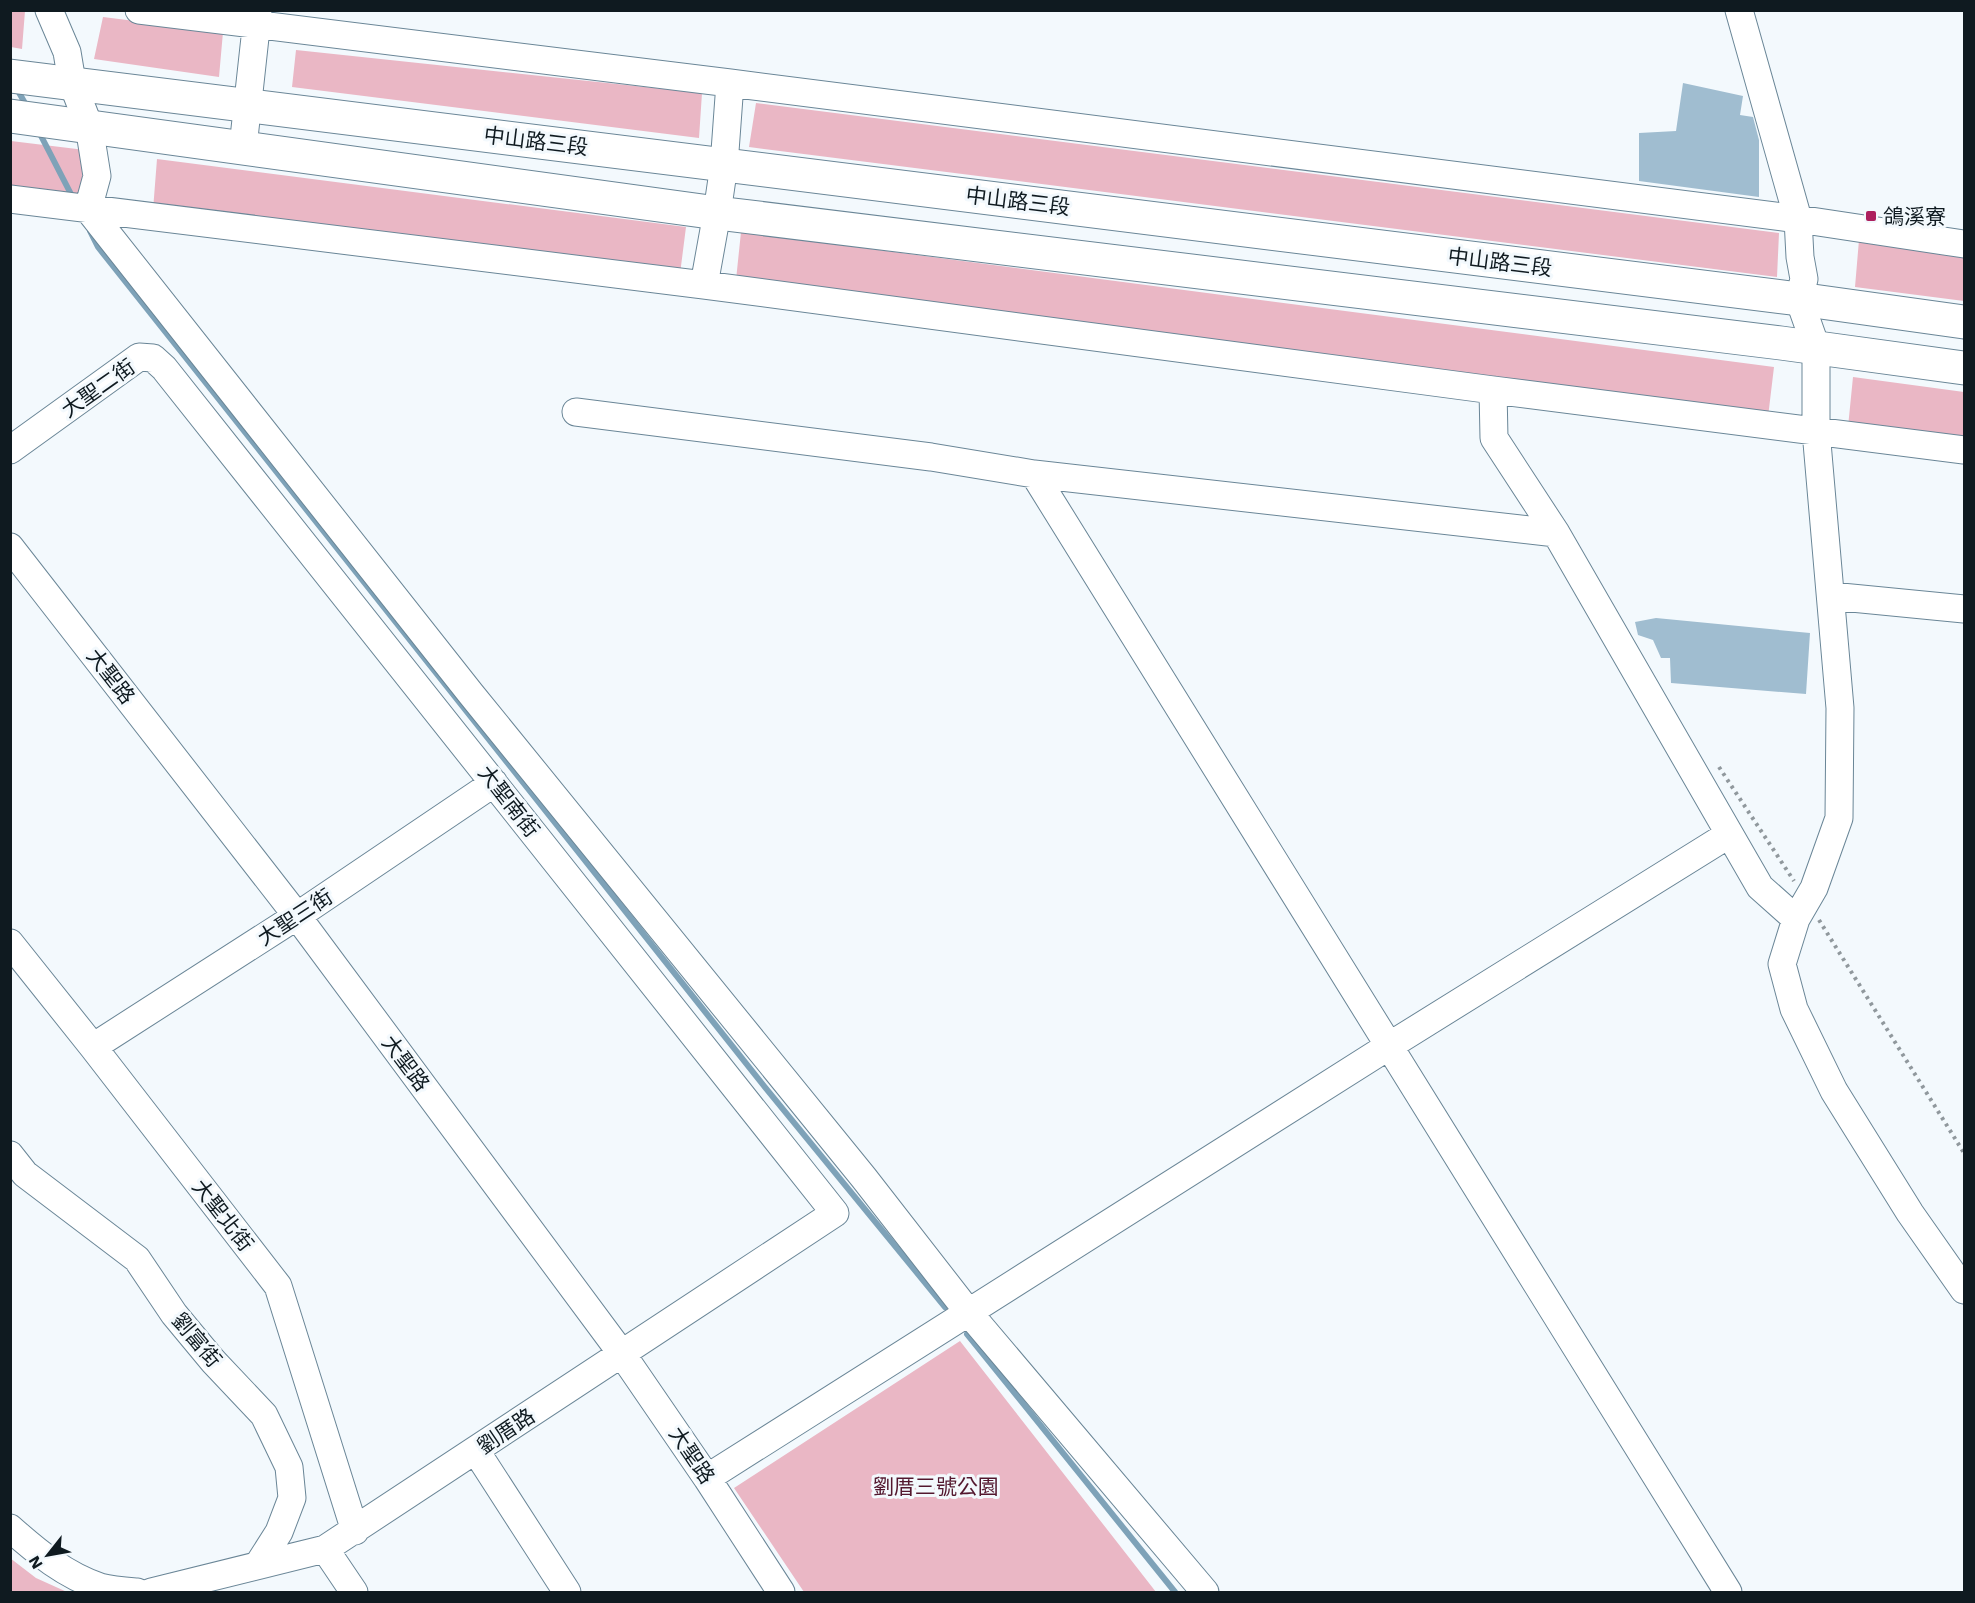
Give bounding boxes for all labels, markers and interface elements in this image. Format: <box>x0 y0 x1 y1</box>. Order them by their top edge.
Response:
street label: 中山路三段 <box>482 122 590 160</box>
street label: 中山路三段 <box>964 182 1072 220</box>
place label: 鴿溪寮 <box>1883 204 1946 229</box>
marker: 鴿溪寮 <box>1864 209 1878 223</box>
street label: 中山路三段 <box>1446 243 1554 281</box>
street label: 大聖二街 <box>56 354 140 422</box>
street label: 大聖路 <box>82 643 140 709</box>
street label: 大聖南街 <box>473 760 545 842</box>
street label: 大聖三街 <box>253 884 337 950</box>
street label: 大聖路 <box>377 1030 435 1096</box>
street label: 大聖北街 <box>187 1174 259 1256</box>
street label: 劉富街 <box>167 1308 227 1372</box>
street label: 劉厝路 <box>473 1403 539 1459</box>
street label: 大聖路 <box>664 1422 720 1488</box>
park label: 劉厝三號公園 <box>873 1474 999 1499</box>
north arrow <box>18 1525 78 1585</box>
text: N <box>24 1552 47 1572</box>

